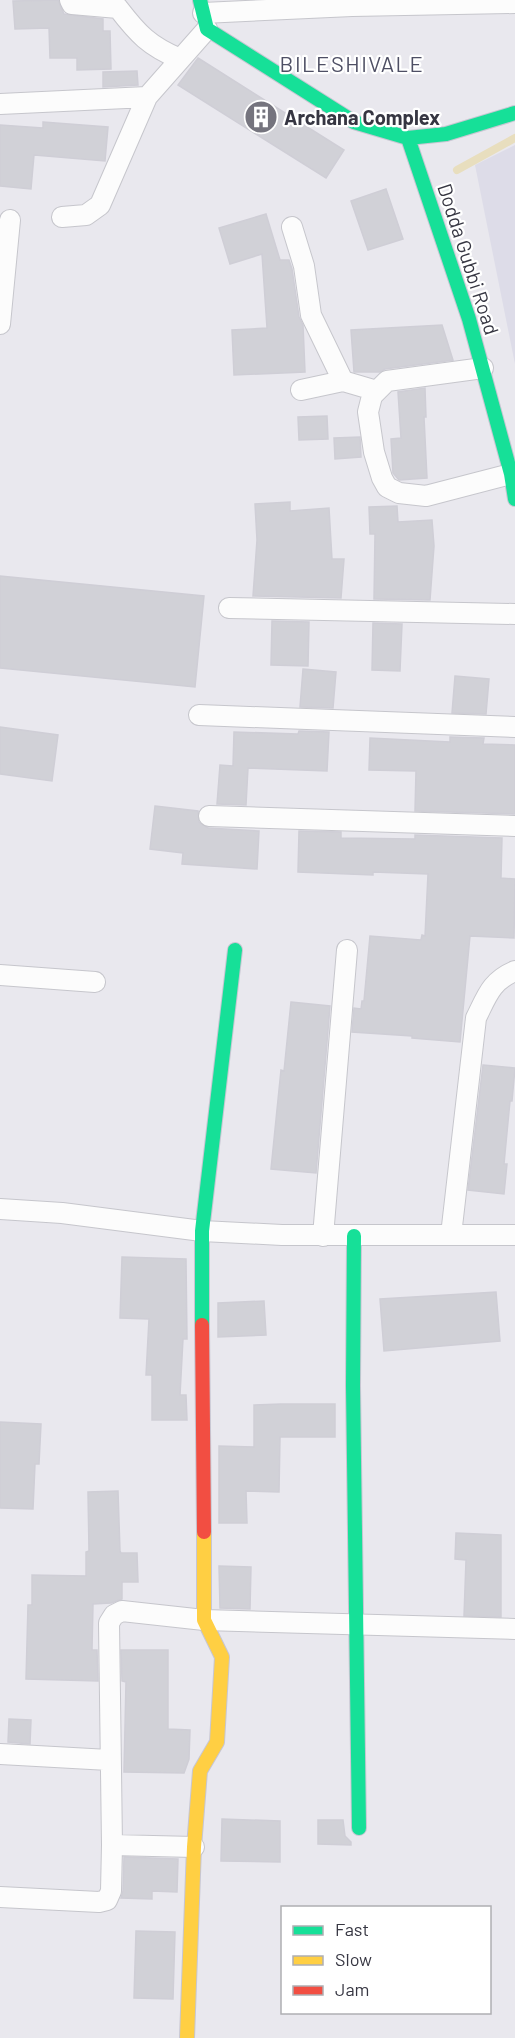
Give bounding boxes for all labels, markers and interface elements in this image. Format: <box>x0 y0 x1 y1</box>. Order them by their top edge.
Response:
district label: BILESHIVALE <box>280 50 424 76</box>
building icon: Archana Complex <box>243 99 279 135</box>
place label: Archana Complex <box>284 105 440 129</box>
street label: Dodda Gubbi Road <box>433 180 505 338</box>
legend <box>281 1906 491 2014</box>
text: Fast <box>335 1918 369 1940</box>
text: Slow <box>335 1948 372 1970</box>
text: Jam <box>335 1978 369 2000</box>

